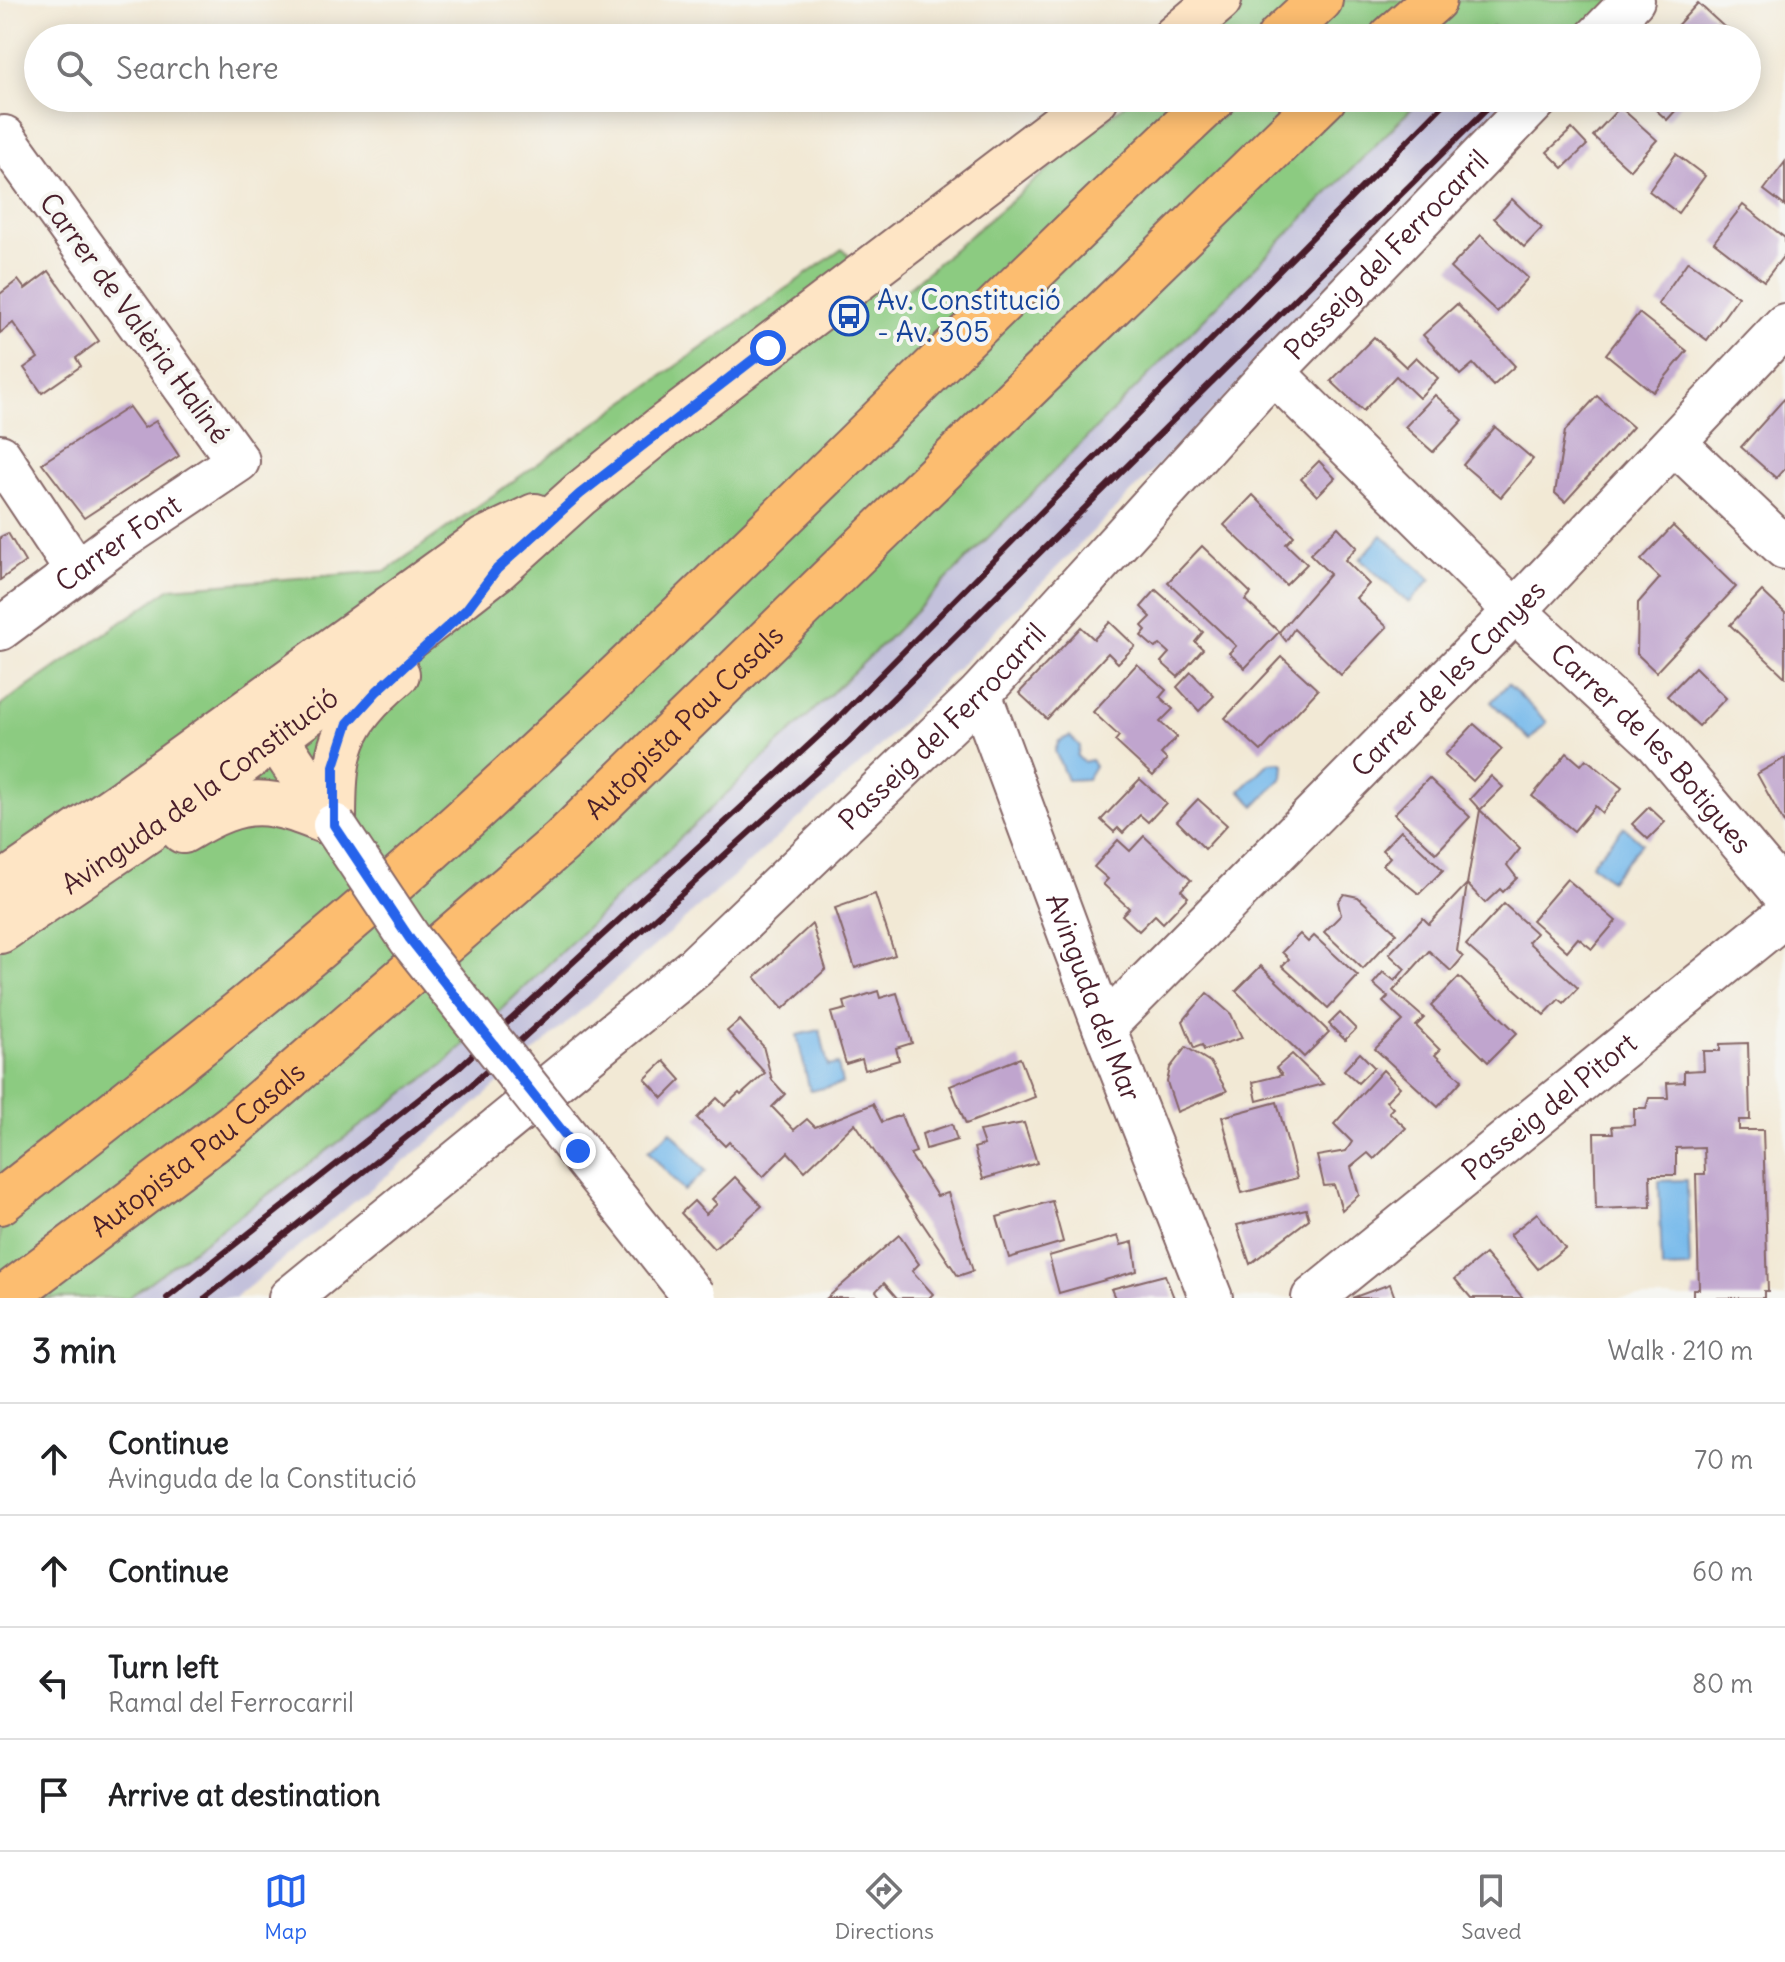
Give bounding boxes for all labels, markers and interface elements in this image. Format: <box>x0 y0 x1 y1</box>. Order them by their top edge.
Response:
search box <box>24 24 1761 112</box>
icon: search <box>52 46 96 90</box>
text: Search here <box>116 49 279 87</box>
street label: Passeig del Ferrocarril <box>1276 142 1496 368</box>
street label: Carrer de Valèria Haliné <box>32 185 238 451</box>
place label: Av. Constitució - Av. 305 <box>877 282 1061 350</box>
bus stop icon: Av. Constitució - Av. 305 <box>828 295 870 337</box>
route start <box>750 330 786 366</box>
street label: Carrer Font <box>48 487 188 600</box>
street label: Carrer de les Canyes <box>1343 572 1553 784</box>
street label: Passeig del Ferrocarril <box>831 615 1054 838</box>
street label: Autopista Pau Casals <box>577 617 791 827</box>
street label: Carrer de les Botigues <box>1543 635 1760 861</box>
street label: Avinguda de la Constitució <box>54 679 345 902</box>
street label: Avinguda del Mar <box>1038 889 1149 1106</box>
street label: Passeig del Pitort <box>1454 1025 1644 1188</box>
street label: Autopista Pau Casals <box>83 1054 312 1245</box>
route end <box>560 1133 596 1169</box>
text: 3 min <box>32 1329 117 1372</box>
text: Walk · 210 m <box>1607 1334 1753 1367</box>
text: Continue <box>108 1424 229 1462</box>
icon: ahead <box>32 1437 76 1481</box>
text: 70 m <box>1694 1443 1753 1476</box>
text: Avinguda de la Constitució <box>108 1462 417 1495</box>
icon: ahead <box>32 1549 76 1593</box>
text: Continue <box>108 1552 229 1590</box>
text: 60 m <box>1692 1555 1753 1588</box>
text: Turn left <box>108 1648 219 1686</box>
icon: left <box>32 1661 76 1705</box>
text: 80 m <box>1692 1667 1753 1700</box>
text: Ramal del Ferrocarril <box>108 1686 354 1719</box>
icon: arrive <box>32 1773 76 1817</box>
text: Arrive at destination <box>108 1776 380 1814</box>
tab: Map <box>264 1869 308 1945</box>
tab: Directions <box>835 1869 934 1945</box>
tab: Saved <box>1461 1869 1521 1945</box>

